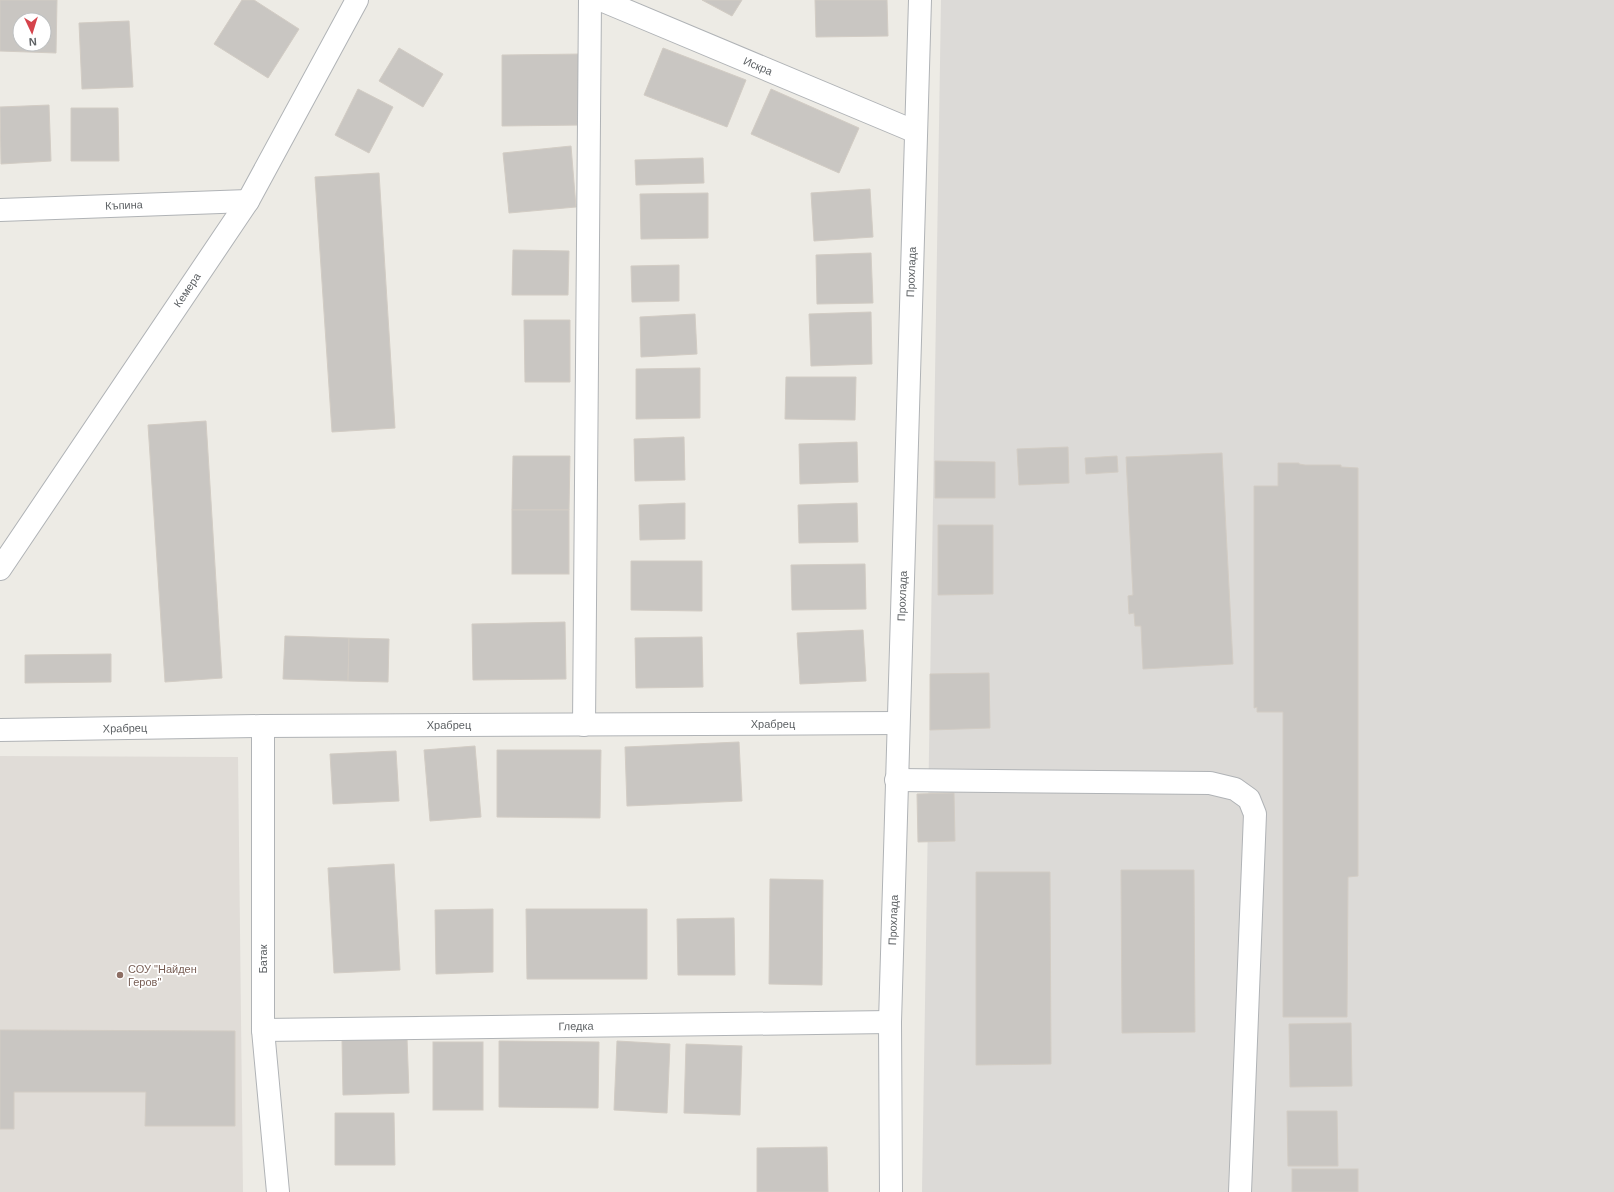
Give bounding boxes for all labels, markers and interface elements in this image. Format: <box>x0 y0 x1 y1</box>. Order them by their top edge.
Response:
north arrow <box>12 12 52 52</box>
text: N <box>28 36 37 48</box>
street label: Искра <box>742 55 775 78</box>
street label: Къпина <box>105 198 144 212</box>
street label: Прохлада <box>904 246 918 297</box>
street label: Кемера <box>171 270 203 309</box>
street label: Прохлада <box>895 570 909 621</box>
street label: Храбрец <box>751 718 796 730</box>
street label: Храбрец <box>427 719 472 731</box>
street label: Храбрец <box>103 722 148 734</box>
street label: Прохлада <box>886 894 900 945</box>
street label: Батак <box>257 944 269 973</box>
place label: СОУ "Найден Геров" <box>128 963 197 988</box>
marker: СОУ "Найден Геров" <box>115 970 125 980</box>
street label: Гледка <box>558 1020 595 1032</box>

